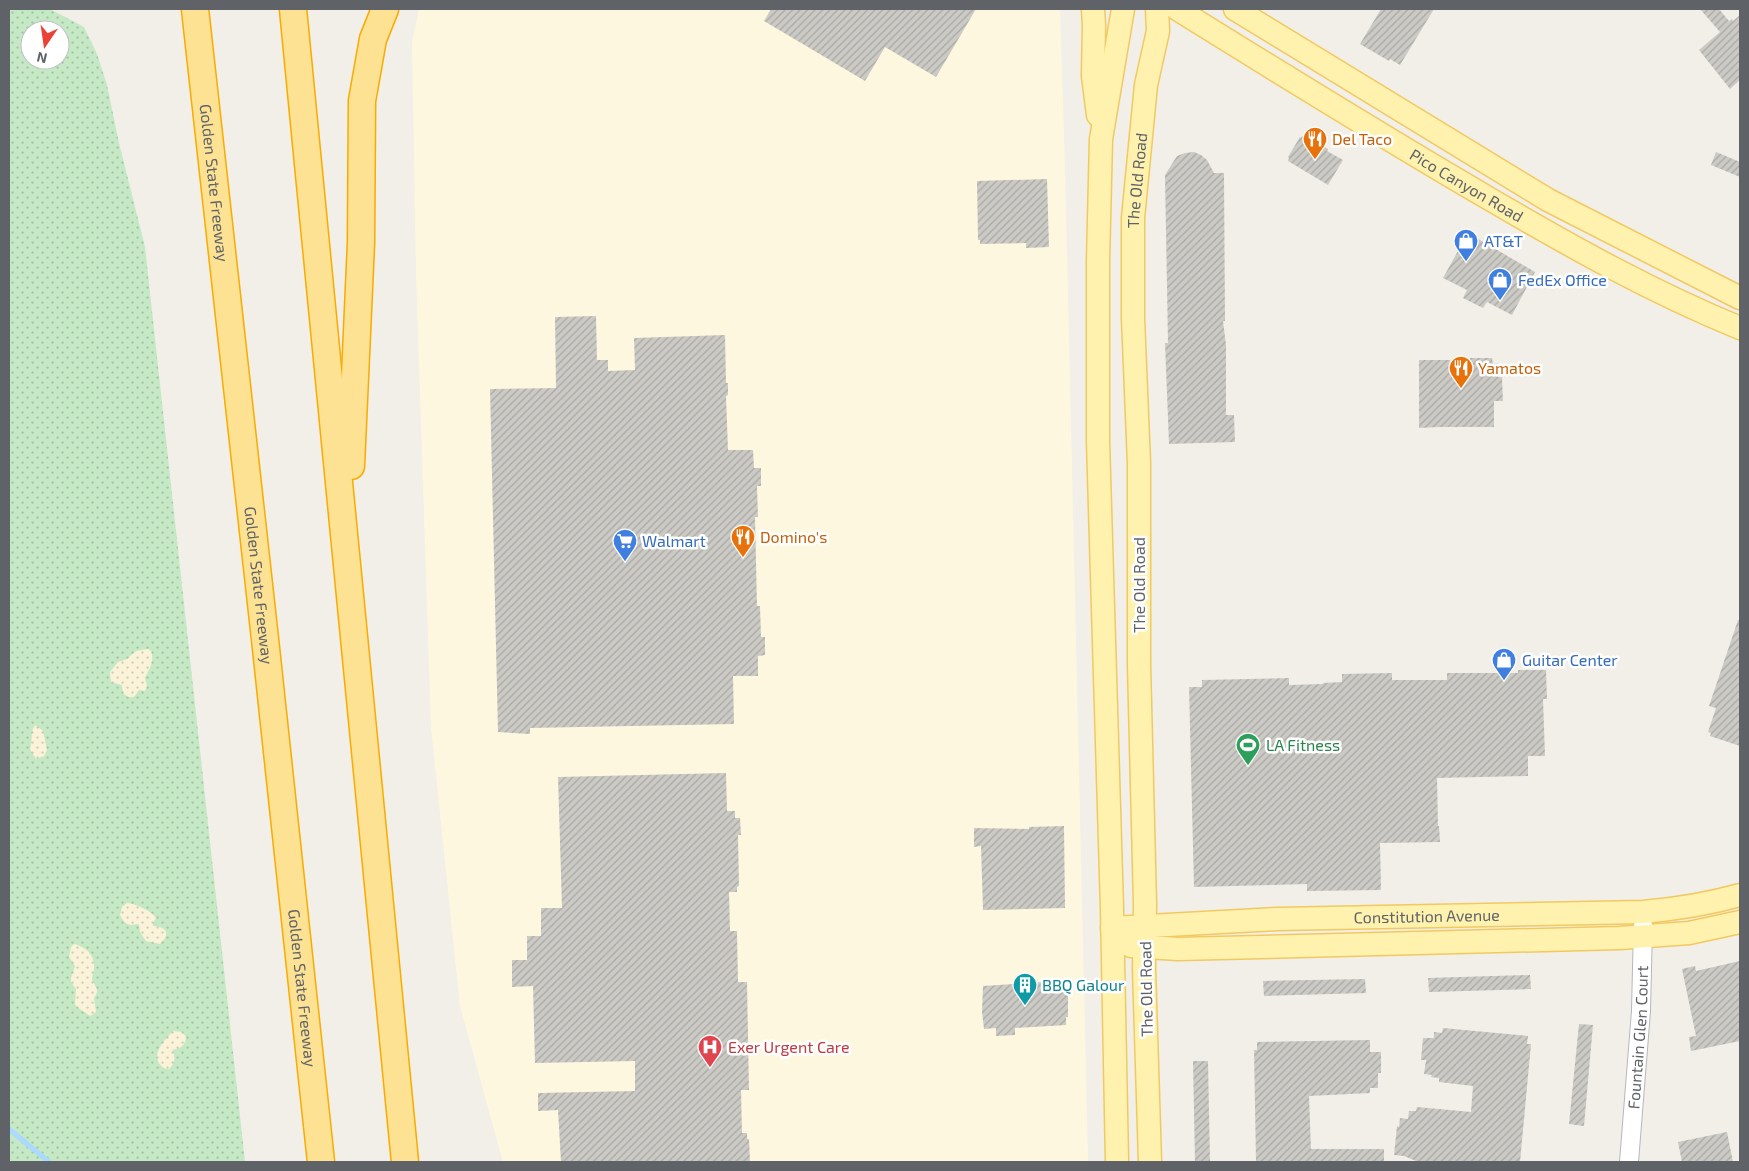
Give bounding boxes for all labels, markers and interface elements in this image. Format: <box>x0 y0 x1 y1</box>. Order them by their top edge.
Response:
north arrow <box>20 20 70 70</box>
text: N <box>35 49 49 68</box>
street label: Golden State Freeway <box>197 103 233 263</box>
restaurant icon: Del Taco <box>1302 126 1328 160</box>
place label: Del Taco <box>1332 129 1392 148</box>
street label: The Old Road <box>1123 132 1150 228</box>
street label: Pico Canyon Road <box>1407 144 1527 226</box>
shop icon: AT&T <box>1453 228 1479 262</box>
place label: AT&T <box>1484 231 1523 250</box>
shop icon: FedEx Office <box>1487 267 1513 301</box>
place label: FedEx Office <box>1518 270 1607 289</box>
restaurant icon: Yamatos <box>1448 355 1474 389</box>
place label: Yamatos <box>1478 358 1541 377</box>
street label: Golden State Freeway <box>241 505 278 666</box>
restaurant icon: Domino's <box>730 524 756 558</box>
place label: Domino's <box>760 527 827 546</box>
supermarket icon: Walmart <box>612 528 638 562</box>
place label: Walmart <box>642 531 706 550</box>
street label: The Old Road <box>1129 537 1148 633</box>
shop icon: Guitar Center <box>1491 647 1517 681</box>
place label: Guitar Center <box>1522 650 1618 669</box>
sports icon: LA Fitness <box>1235 732 1261 766</box>
place label: LA Fitness <box>1266 735 1340 754</box>
street label: Constitution Avenue <box>1353 905 1500 927</box>
street label: Golden State Freeway <box>285 908 321 1069</box>
street label: The Old Road <box>1135 941 1156 1037</box>
street label: Fountain Glen Court <box>1623 965 1651 1110</box>
building icon: BBQ Galour <box>1012 972 1038 1006</box>
place label: BBQ Galour <box>1042 975 1125 995</box>
hospital icon: Exer Urgent Care <box>697 1034 723 1068</box>
place label: Exer Urgent Care <box>728 1037 850 1056</box>

